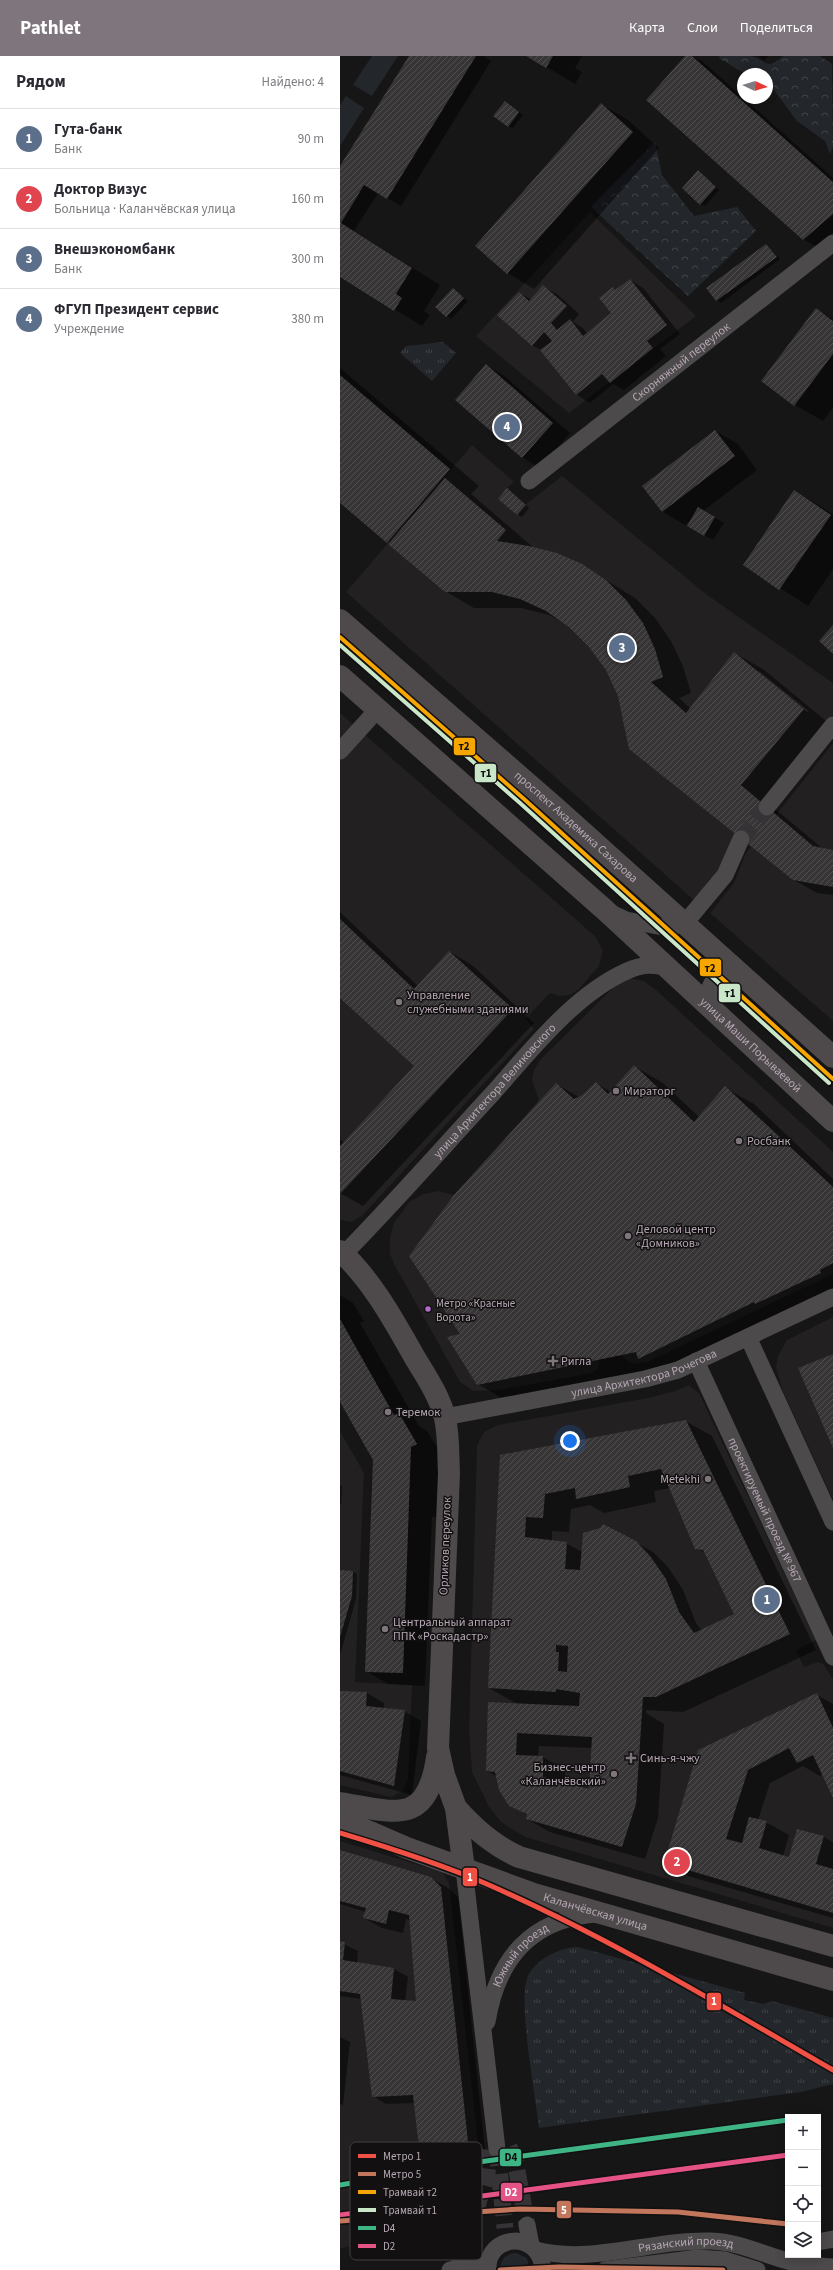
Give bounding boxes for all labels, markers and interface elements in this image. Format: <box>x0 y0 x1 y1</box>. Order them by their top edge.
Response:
text: Pathlet <box>20 15 81 42</box>
text: Карта <box>629 18 665 38</box>
text: Слои <box>687 18 718 38</box>
text: Поделиться <box>740 18 813 38</box>
north arrow <box>737 68 773 104</box>
text: Рядом <box>16 70 66 94</box>
text: Найдено: 4 <box>262 73 324 91</box>
text: Гута-банк <box>54 119 122 140</box>
text: 1 <box>26 130 32 148</box>
text: 90 m <box>298 130 324 148</box>
text: Банк <box>54 140 82 158</box>
text: Доктор Визус <box>54 179 147 200</box>
text: 2 <box>26 190 32 208</box>
text: 160 m <box>291 190 324 208</box>
text: Больница · Каланчёвская улица <box>54 200 236 218</box>
text: Внешэкономбанк <box>54 239 175 260</box>
text: 3 <box>26 250 32 268</box>
text: 300 m <box>291 250 324 268</box>
text: Банк <box>54 260 82 278</box>
text: ФГУП Президент сервис <box>54 299 219 320</box>
text: 4 <box>26 310 32 328</box>
text: 380 m <box>291 310 324 328</box>
street label: Скорняжный переулок <box>629 319 734 406</box>
text: Учреждение <box>54 320 124 338</box>
pin: 4 <box>494 412 520 442</box>
pin: 3 <box>609 633 635 663</box>
line badge: т2 <box>453 737 476 756</box>
text: т2 <box>458 739 470 754</box>
line badge: т1 <box>474 763 497 783</box>
text: т1 <box>480 766 492 781</box>
street label: проспект Академика Сахарова <box>510 767 642 887</box>
line badge: т2 <box>699 958 722 977</box>
text: т2 <box>704 961 716 976</box>
line badge: т1 <box>718 983 741 1003</box>
text: т1 <box>724 986 736 1001</box>
place label: Управление служебными зданиями <box>407 987 529 1018</box>
street label: улица Маши Порываевой <box>696 994 805 1097</box>
marker: Управление служебными зданиями <box>394 997 404 1007</box>
street label: улица Архитектора Великовского <box>430 1020 560 1162</box>
place label: Мираторг <box>624 1083 675 1100</box>
marker: Мираторг <box>611 1086 621 1096</box>
place label: Росбанк <box>747 1133 791 1150</box>
marker: Росбанк <box>734 1136 744 1146</box>
place label: Деловой центр «Домников» <box>636 1221 716 1252</box>
marker: Деловой центр «Домников» <box>623 1231 633 1241</box>
place label: Метро «Красные Ворота» <box>436 1296 516 1325</box>
marker: Метро «Красные Ворота» <box>423 1304 433 1314</box>
street label: улица Архитектора Рочегова <box>570 1345 720 1402</box>
place label: Ригла <box>561 1353 591 1370</box>
marker: Ригла <box>548 1356 558 1366</box>
place label: Теремок <box>396 1404 440 1421</box>
marker: Теремок <box>383 1407 393 1417</box>
your location <box>560 1431 580 1451</box>
street label: проектируемый проезд № 967 <box>724 1435 805 1585</box>
place label: Metekhi <box>660 1471 700 1488</box>
marker: Metekhi <box>703 1474 713 1484</box>
street label: Орликов переулок <box>435 1497 456 1595</box>
pin: 1 <box>754 1585 780 1615</box>
place label: Центральный аппарат ППК «Роскадастр» <box>393 1614 512 1645</box>
marker: Центральный аппарат ППК «Роскадастр» <box>380 1624 390 1634</box>
place label: Синь-я-чжу <box>640 1750 700 1767</box>
marker: Синь-я-чжу <box>625 1752 637 1764</box>
place label: Бизнес-центр «Каланчёвский» <box>520 1759 606 1790</box>
marker: Бизнес-центр «Каланчёвский» <box>609 1769 619 1779</box>
pin: 2 <box>664 1847 690 1877</box>
line badge: 1 <box>462 1867 478 1887</box>
text: 1 <box>467 1870 473 1885</box>
street label: Каланчёвская улица <box>541 1889 649 1935</box>
street label: Южный проезд <box>489 1919 552 1990</box>
line badge: 1 <box>706 1992 722 2011</box>
text: 1 <box>711 1994 717 2009</box>
map controls <box>785 2114 821 2258</box>
button: + <box>785 2114 821 2150</box>
legend <box>350 2142 482 2260</box>
line badge: D4 <box>499 2148 522 2167</box>
text: Метро 1 <box>383 2149 421 2164</box>
text: D4 <box>505 2150 518 2165</box>
button: − <box>785 2150 821 2186</box>
text: Метро 5 <box>383 2167 421 2182</box>
line badge: D2 <box>500 2182 523 2202</box>
text: Трамвай т2 <box>383 2185 437 2200</box>
text: D2 <box>505 2185 518 2200</box>
button: locate <box>785 2186 821 2222</box>
line badge: 5 <box>556 2200 572 2219</box>
text: Трамвай т1 <box>383 2203 437 2218</box>
text: 5 <box>561 2203 567 2218</box>
text: D4 <box>383 2221 396 2236</box>
button: layers <box>785 2222 821 2258</box>
street label: Рязанский проезд <box>637 2233 736 2257</box>
text: D2 <box>383 2239 395 2254</box>

